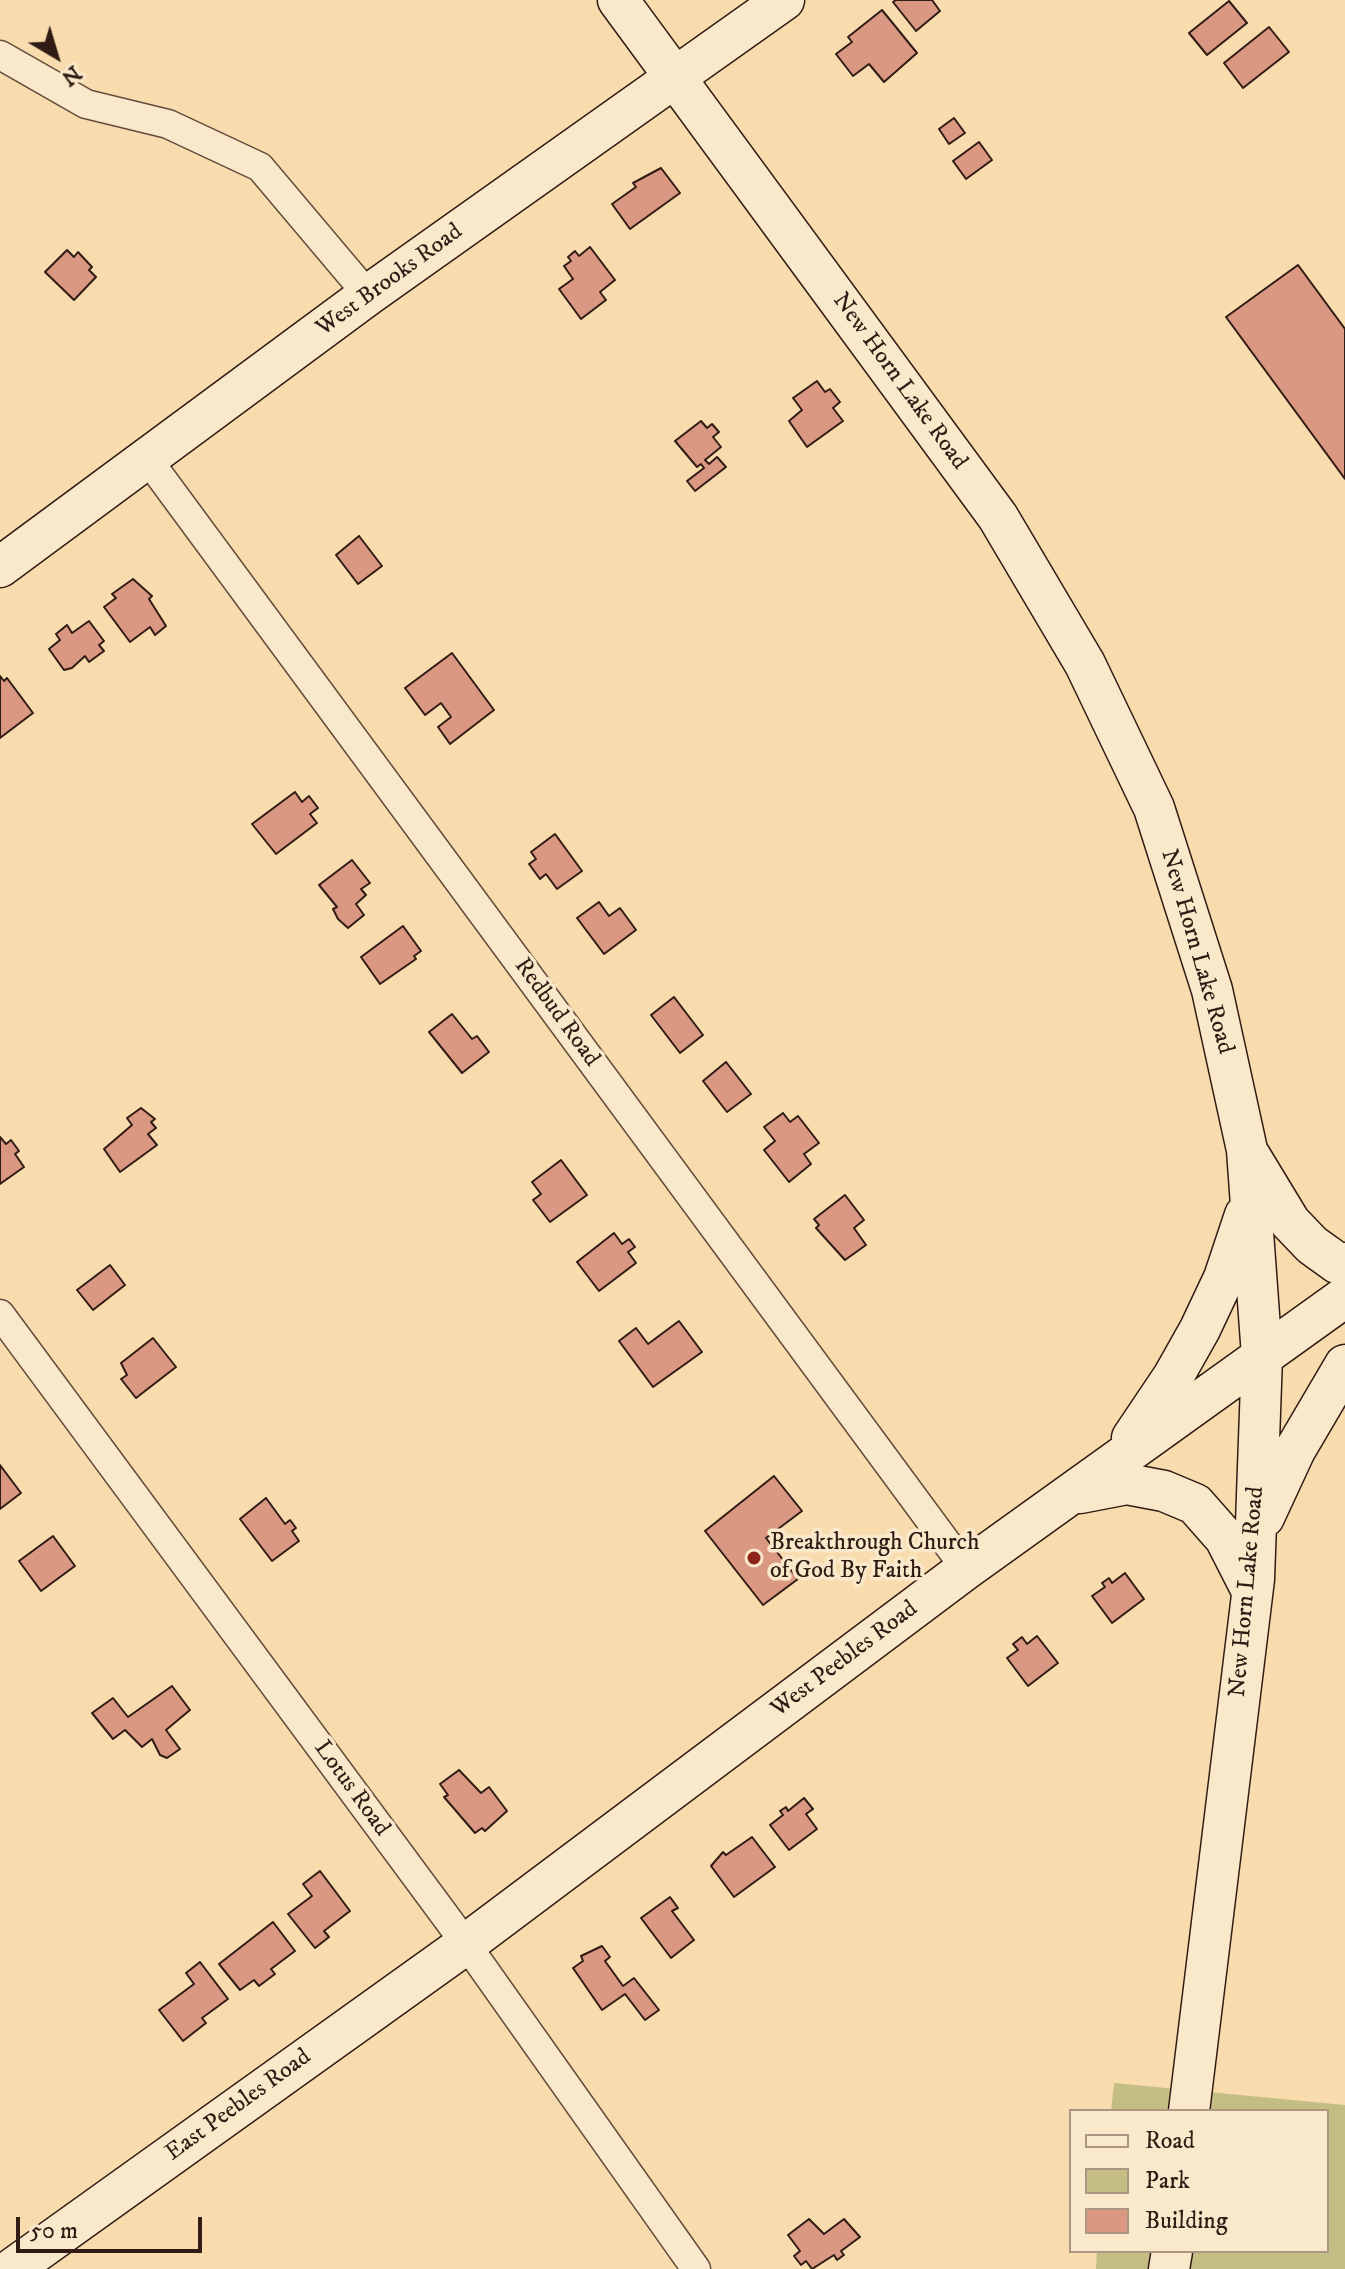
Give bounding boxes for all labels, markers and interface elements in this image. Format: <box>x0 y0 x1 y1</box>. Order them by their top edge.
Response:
north arrow <box>16 16 96 96</box>
text: N <box>56 59 87 92</box>
street label: West Brooks Road <box>311 218 469 344</box>
street label: New Horn Lake Road <box>825 288 973 476</box>
street label: New Horn Lake Road <box>1153 846 1239 1058</box>
street label: Redbud Road <box>507 953 605 1073</box>
street label: New Horn Lake Road <box>1224 1485 1272 1699</box>
place label: Breakthrough Church of God By Faith <box>770 1530 980 1586</box>
marker: Breakthrough Church of God By Faith <box>745 1549 763 1567</box>
street label: West Peebles Road <box>766 1595 924 1725</box>
street label: Lotus Road <box>307 1736 395 1842</box>
street label: East Peebles Road <box>161 2044 317 2168</box>
legend <box>1069 2109 1329 2253</box>
text: Road <box>1145 2126 1195 2156</box>
text: Park <box>1145 2166 1190 2196</box>
scale bar <box>20 2201 206 2251</box>
text: Building <box>1145 2206 1228 2236</box>
text: 50 m <box>30 2216 78 2246</box>

